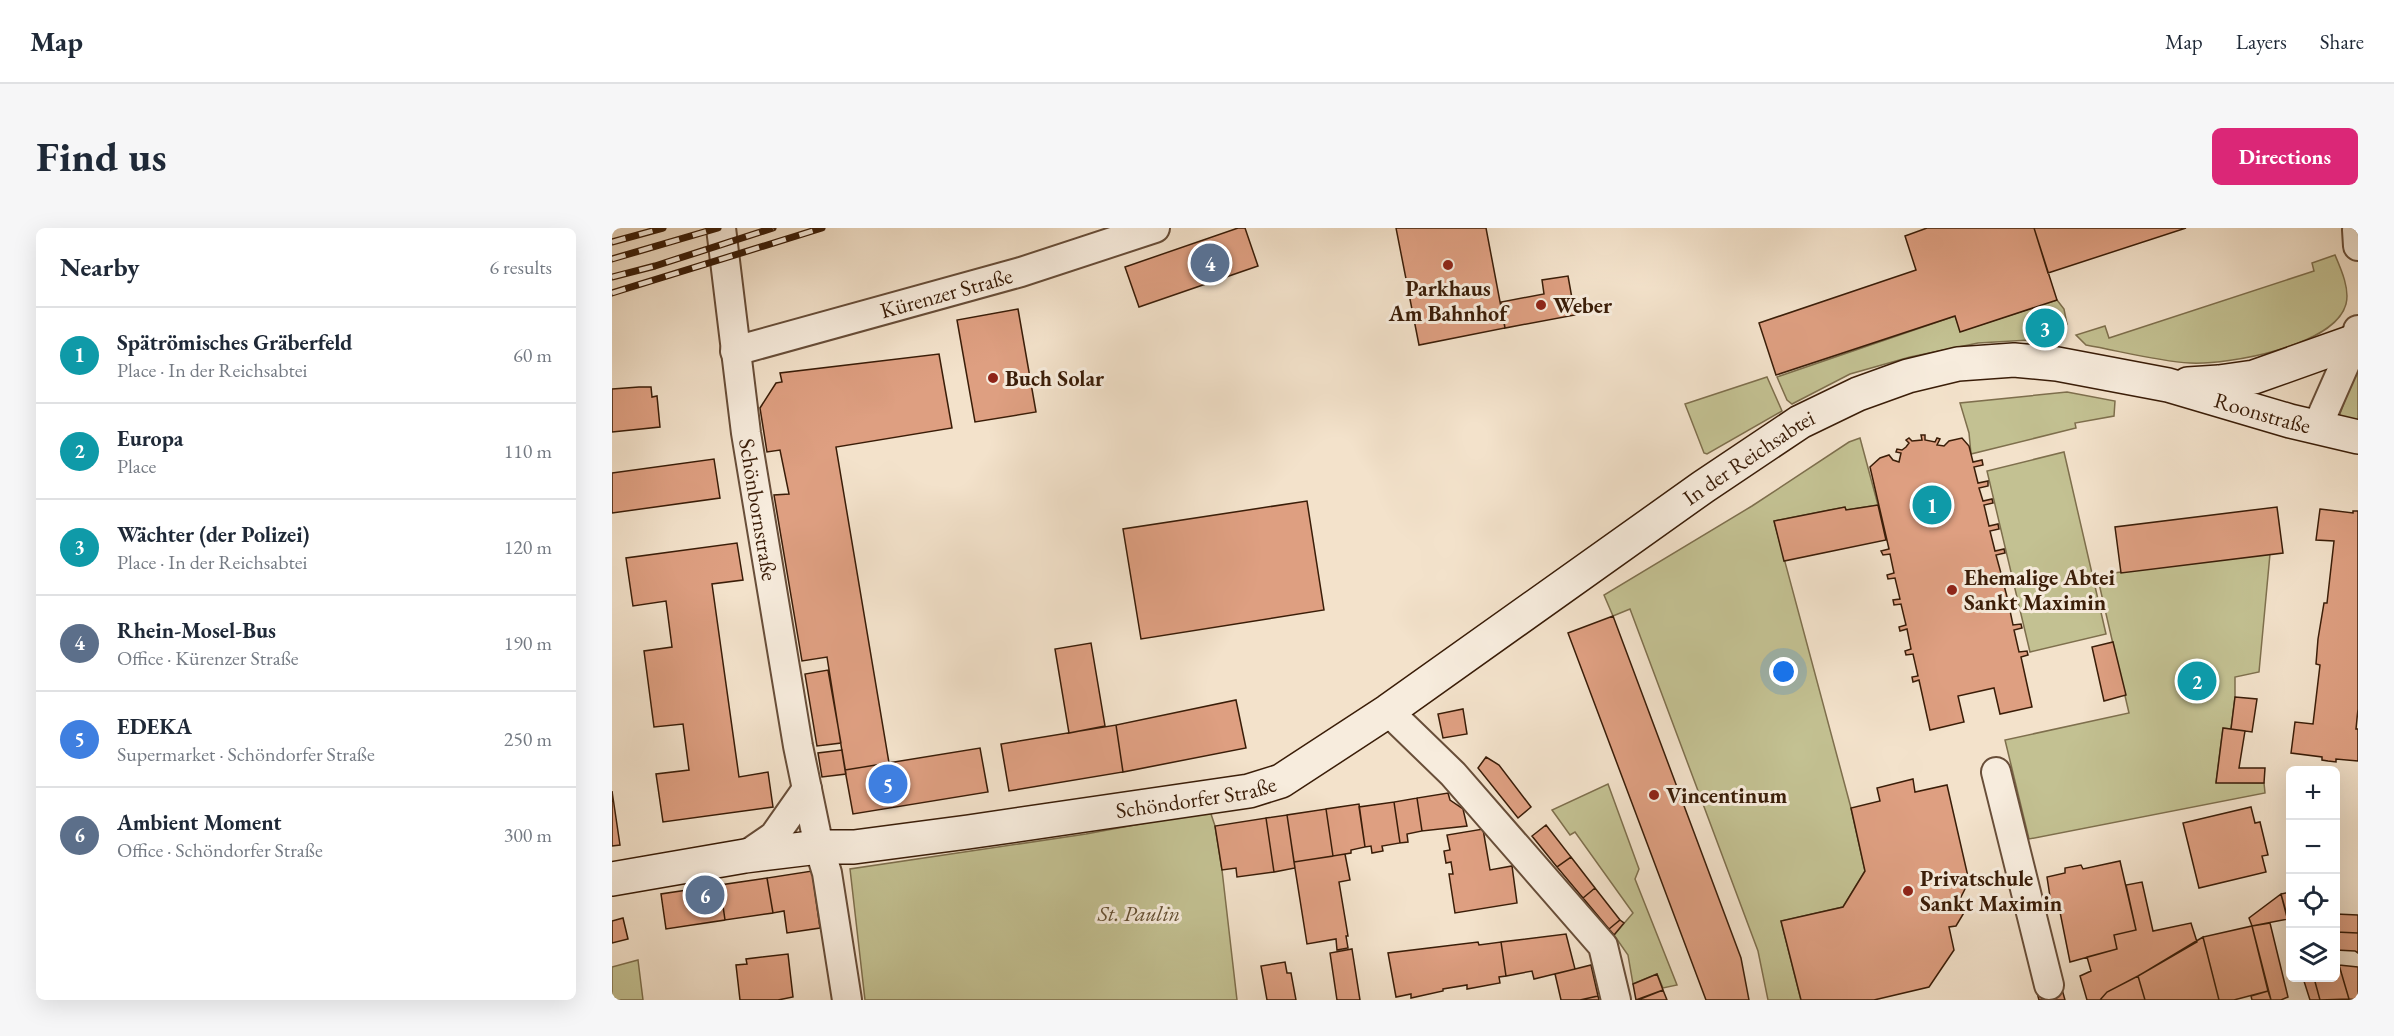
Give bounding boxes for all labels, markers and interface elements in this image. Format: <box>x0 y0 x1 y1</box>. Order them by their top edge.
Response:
text: Map <box>30 23 83 59</box>
text: Map <box>2165 28 2203 55</box>
text: Layers <box>2236 28 2287 55</box>
text: Share <box>2320 28 2364 55</box>
button: Directions <box>2212 128 2358 185</box>
text: Find us <box>36 129 167 184</box>
pin: 4 <box>1190 240 1230 285</box>
text: Nearby <box>60 250 140 284</box>
text: 6 results <box>489 254 552 280</box>
marker: Parkhaus Am Bahnhof <box>1441 258 1455 272</box>
street label: Kürenzer Straße <box>877 261 1016 325</box>
place label: Parkhaus Am Bahnhof <box>1388 274 1510 328</box>
place label: Weber <box>1553 291 1613 320</box>
marker: Weber <box>1534 298 1548 312</box>
pin: 3 <box>2026 306 2064 350</box>
text: Spätrömisches Gräberfeld <box>117 328 352 357</box>
text: 1 <box>74 342 85 368</box>
text: 60 m <box>513 342 552 368</box>
text: Place · In der Reichsabtei <box>117 357 307 383</box>
place label: Buch Solar <box>1005 364 1105 393</box>
marker: Buch Solar <box>986 371 1000 385</box>
street label: Roonstraße <box>2211 385 2314 440</box>
street label: In der Reichsabtei <box>1677 403 1820 512</box>
text: Europa <box>117 424 183 453</box>
street label: Schönbornstraße <box>732 436 784 583</box>
text: 2 <box>74 438 85 464</box>
text: 110 m <box>504 438 552 464</box>
text: Place <box>117 453 156 479</box>
pin: 1 <box>1912 482 1952 528</box>
text: Wächter (der Polizei) <box>117 520 309 549</box>
text: 3 <box>74 534 85 560</box>
text: 120 m <box>504 534 552 560</box>
text: Place · In der Reichsabtei <box>117 549 307 575</box>
place label: Ehemalige Abtei Sankt Maximin <box>1964 563 2115 617</box>
marker: Ehemalige Abtei Sankt Maximin <box>1945 583 1959 597</box>
text: Rhein-Mosel-Bus <box>117 616 276 645</box>
text: 4 <box>74 630 85 656</box>
text: 190 m <box>504 630 552 656</box>
text: Office · Kürenzer Straße <box>117 645 299 671</box>
your location <box>1769 657 1798 686</box>
pin: 2 <box>2178 658 2216 704</box>
text: EDEKA <box>117 712 192 741</box>
text: 5 <box>74 726 85 752</box>
text: 250 m <box>504 726 552 752</box>
text: Supermarket · Schöndorfer Straße <box>117 741 375 767</box>
pin: 5 <box>868 762 908 806</box>
map controls <box>2286 766 2340 982</box>
button: + <box>2286 766 2340 820</box>
street label: Schöndorfer Straße <box>1114 769 1280 825</box>
place label: Vincentinum <box>1666 781 1787 810</box>
marker: Vincentinum <box>1647 788 1661 802</box>
text: Ambient Moment <box>117 808 282 837</box>
button: − <box>2286 820 2340 874</box>
text: 6 <box>74 822 85 848</box>
text: 300 m <box>504 822 552 848</box>
text: Office · Schöndorfer Straße <box>117 837 323 863</box>
place label: Privatschule Sankt Maximin <box>1920 864 2063 918</box>
pin: 6 <box>686 872 724 918</box>
button: locate <box>2286 874 2340 928</box>
marker: Privatschule Sankt Maximin <box>1901 884 1915 898</box>
park label: St. Paulin <box>1097 899 1180 928</box>
button: layers <box>2286 928 2340 982</box>

